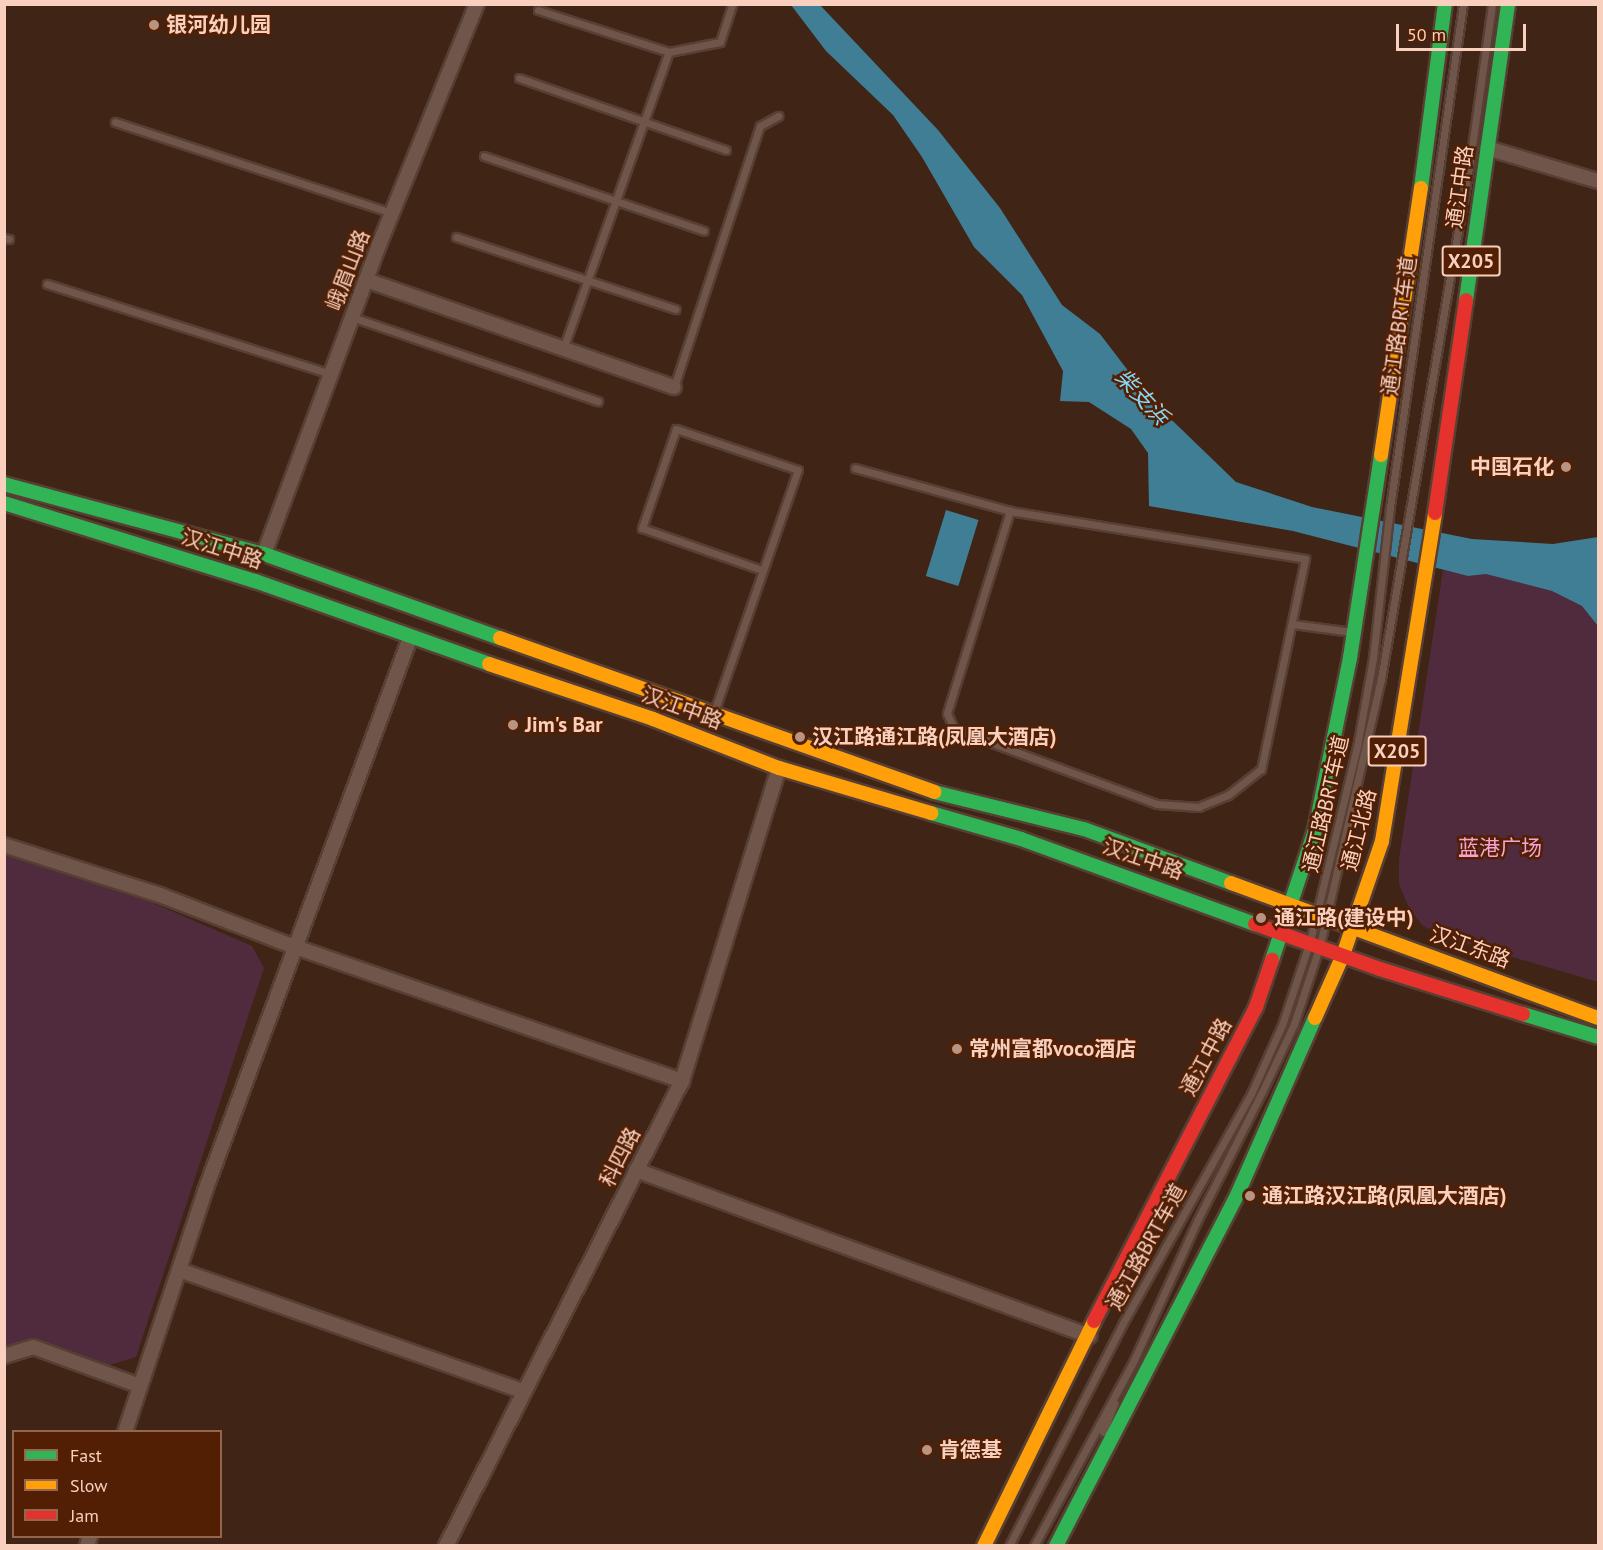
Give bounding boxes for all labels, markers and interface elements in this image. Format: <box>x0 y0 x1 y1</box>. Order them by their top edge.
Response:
place label: 银河幼儿园 <box>166 12 271 38</box>
scale bar <box>1399 12 1530 50</box>
marker: 银河幼儿园 <box>147 18 161 32</box>
text: 50 m <box>1407 23 1446 46</box>
street label: 通江中路 <box>1442 144 1478 230</box>
street label: 峨眉山路 <box>321 226 375 314</box>
road number: X205 <box>1441 244 1501 278</box>
street label: 通江路BRT车道 <box>1377 255 1421 397</box>
water label: 柴支浜 <box>1110 364 1174 430</box>
place label: 中国石化 <box>1470 454 1554 480</box>
marker: 中国石化 <box>1559 460 1573 474</box>
street label: 汉江中路 <box>178 524 266 574</box>
street label: 汉江中路 <box>638 682 726 734</box>
place label: Jim's Bar <box>525 712 603 738</box>
marker: Jim's Bar <box>506 718 520 732</box>
place label: 汉江路通江路(凤凰大酒店) <box>812 724 1057 750</box>
marker: 汉江路通江路(凤凰大酒店) <box>793 730 807 744</box>
street label: 通江路BRT车道 <box>1298 733 1354 875</box>
road number: X205 <box>1367 734 1427 768</box>
street label: 通江北路 <box>1337 786 1381 874</box>
street label: 汉江中路 <box>1099 833 1187 885</box>
park label: 蓝港广场 <box>1458 835 1542 861</box>
place label: 通江路(建设中) <box>1274 905 1414 931</box>
marker: 通江路(建设中) <box>1252 909 1270 927</box>
street label: 汉江东路 <box>1426 921 1514 973</box>
street label: 通江中路 <box>1175 1014 1237 1100</box>
place label: 常州富都voco酒店 <box>969 1036 1136 1062</box>
marker: 常州富都voco酒店 <box>950 1042 964 1056</box>
street label: 科四路 <box>594 1123 646 1191</box>
street label: 通江路BRT车道 <box>1101 1180 1191 1314</box>
place label: 通江路汉江路(凤凰大酒店) <box>1262 1183 1507 1209</box>
marker: 通江路汉江路(凤凰大酒店) <box>1243 1189 1257 1203</box>
legend <box>12 1430 222 1538</box>
place label: 肯德基 <box>939 1437 1002 1463</box>
marker: 肯德基 <box>920 1443 934 1457</box>
text: Fast <box>70 1444 102 1467</box>
text: Slow <box>70 1474 108 1497</box>
text: Jam <box>70 1504 99 1527</box>

